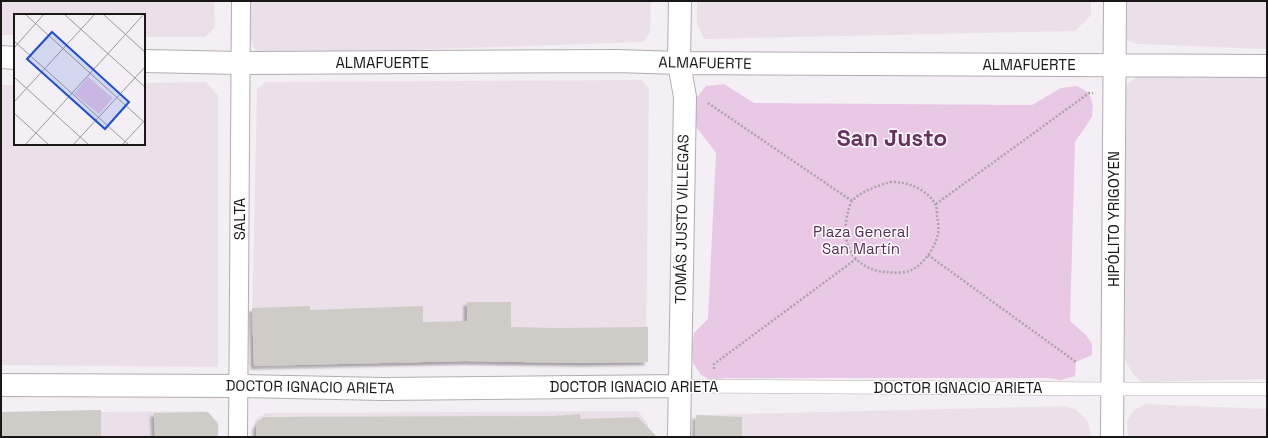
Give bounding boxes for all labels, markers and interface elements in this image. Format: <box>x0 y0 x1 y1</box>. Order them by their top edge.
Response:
inset map <box>14 14 145 145</box>
street label: ALMAFUERTE <box>658 52 752 73</box>
street label: ALMAFUERTE <box>335 53 429 72</box>
street label: ALMAFUERTE <box>982 55 1076 74</box>
district label: San Justo <box>837 123 947 153</box>
street label: TOMÁS JUSTO VILLEGAS <box>671 134 692 304</box>
street label: HIPÓLITO YRIGOYEN <box>1104 151 1123 287</box>
street label: SALTA <box>230 197 249 240</box>
park label: Plaza General San Martín <box>813 222 909 258</box>
street label: DOCTOR IGNACIO ARIETA <box>225 376 395 397</box>
street label: DOCTOR IGNACIO ARIETA <box>549 377 719 396</box>
street label: DOCTOR IGNACIO ARIETA <box>873 378 1043 397</box>

